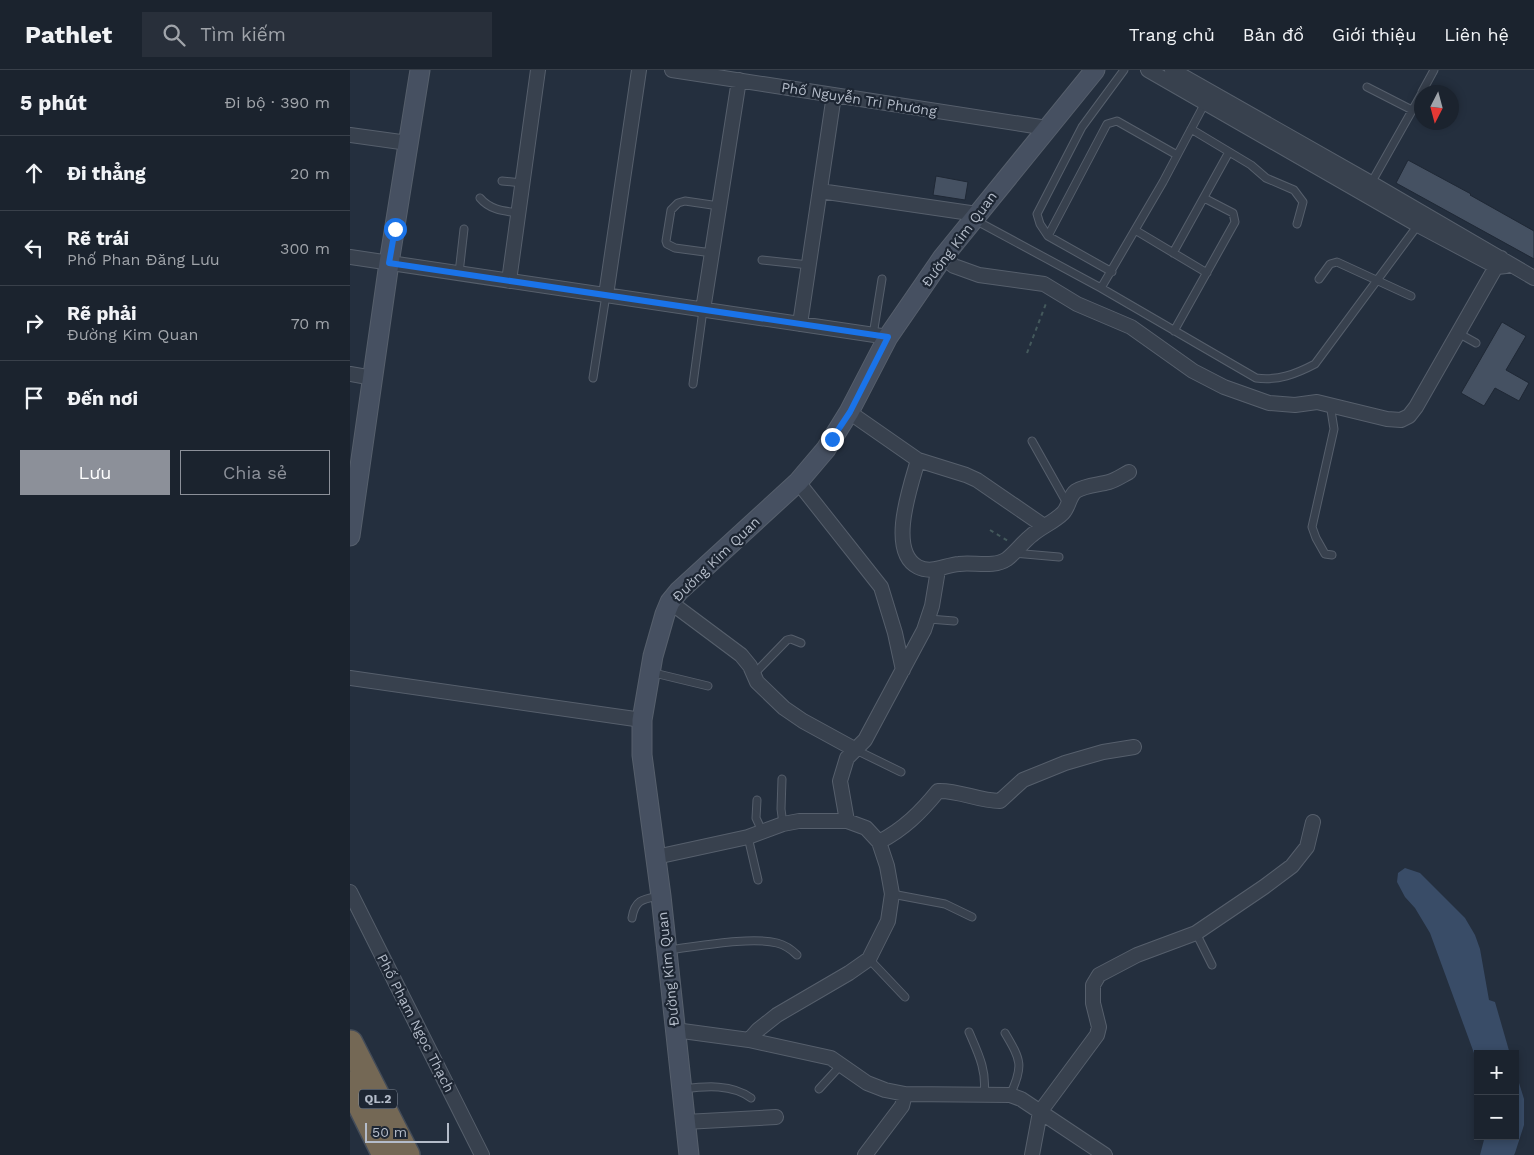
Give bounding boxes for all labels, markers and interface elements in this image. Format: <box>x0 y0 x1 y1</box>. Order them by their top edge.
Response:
search box <box>142 12 492 57</box>
text: Pathlet <box>25 21 112 49</box>
icon: search <box>160 21 188 49</box>
text: Tìm kiếm <box>200 23 286 46</box>
text: Trang chủ <box>1129 24 1215 45</box>
text: Bản đồ <box>1243 24 1304 45</box>
text: Giới thiệu <box>1332 24 1416 45</box>
text: Liên hệ <box>1444 24 1509 45</box>
street label: Phố Nguyễn Tri Phương <box>780 79 938 119</box>
north arrow <box>1414 85 1459 130</box>
text: 5 phút <box>20 90 87 115</box>
text: Đi bộ · 390 m <box>225 93 330 112</box>
icon: ahead <box>20 159 48 187</box>
text: Đi thẳng <box>67 162 146 185</box>
text: 20 m <box>290 164 330 183</box>
street label: Đường Kim Quan <box>918 188 1000 290</box>
route start <box>384 218 407 241</box>
text: Rẽ trái <box>67 227 129 250</box>
icon: left <box>20 234 48 262</box>
text: 300 m <box>280 239 330 258</box>
text: Phố Phan Đăng Lưu <box>67 250 220 269</box>
text: Rẽ phải <box>67 302 137 325</box>
icon: right <box>20 309 48 337</box>
text: 70 m <box>291 314 330 333</box>
text: Đường Kim Quan <box>67 325 198 344</box>
icon: arrive <box>20 384 48 412</box>
text: Đến nơi <box>67 387 138 410</box>
route end <box>821 428 844 451</box>
button: Lưu <box>20 450 170 495</box>
button: Chia sẻ <box>180 450 330 495</box>
street label: Đường Kim Quan <box>669 513 763 605</box>
street label: Đường Kim Quan <box>654 911 682 1027</box>
street label: Phố Phạm Ngọc Thạch <box>374 951 458 1095</box>
map controls <box>1474 1050 1519 1140</box>
button: + <box>1474 1050 1519 1095</box>
road number: QL.2 <box>359 1090 397 1108</box>
button: − <box>1474 1095 1519 1140</box>
scale bar <box>365 1120 449 1143</box>
text: 50 m <box>372 1124 407 1140</box>

